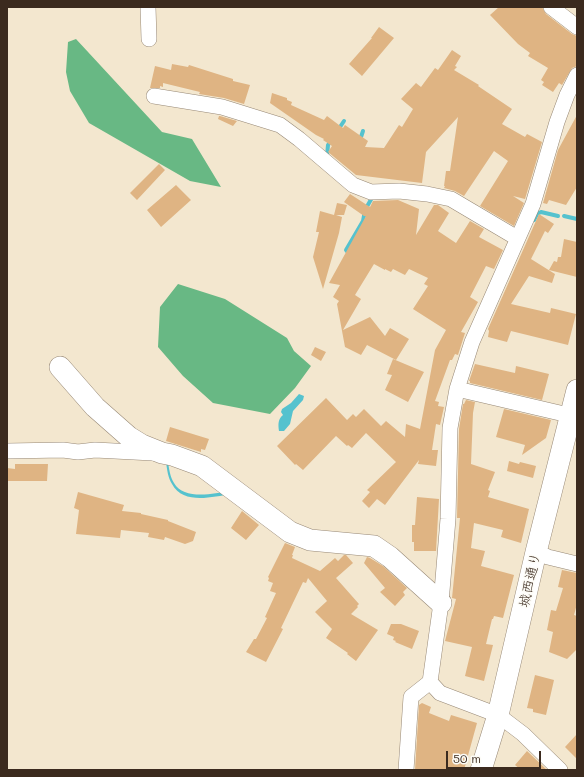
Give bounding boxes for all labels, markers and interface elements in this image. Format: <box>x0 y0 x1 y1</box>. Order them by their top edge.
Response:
street label: 城西通り <box>516 551 544 609</box>
scale bar <box>448 743 543 769</box>
text: 50 m <box>453 750 481 766</box>

